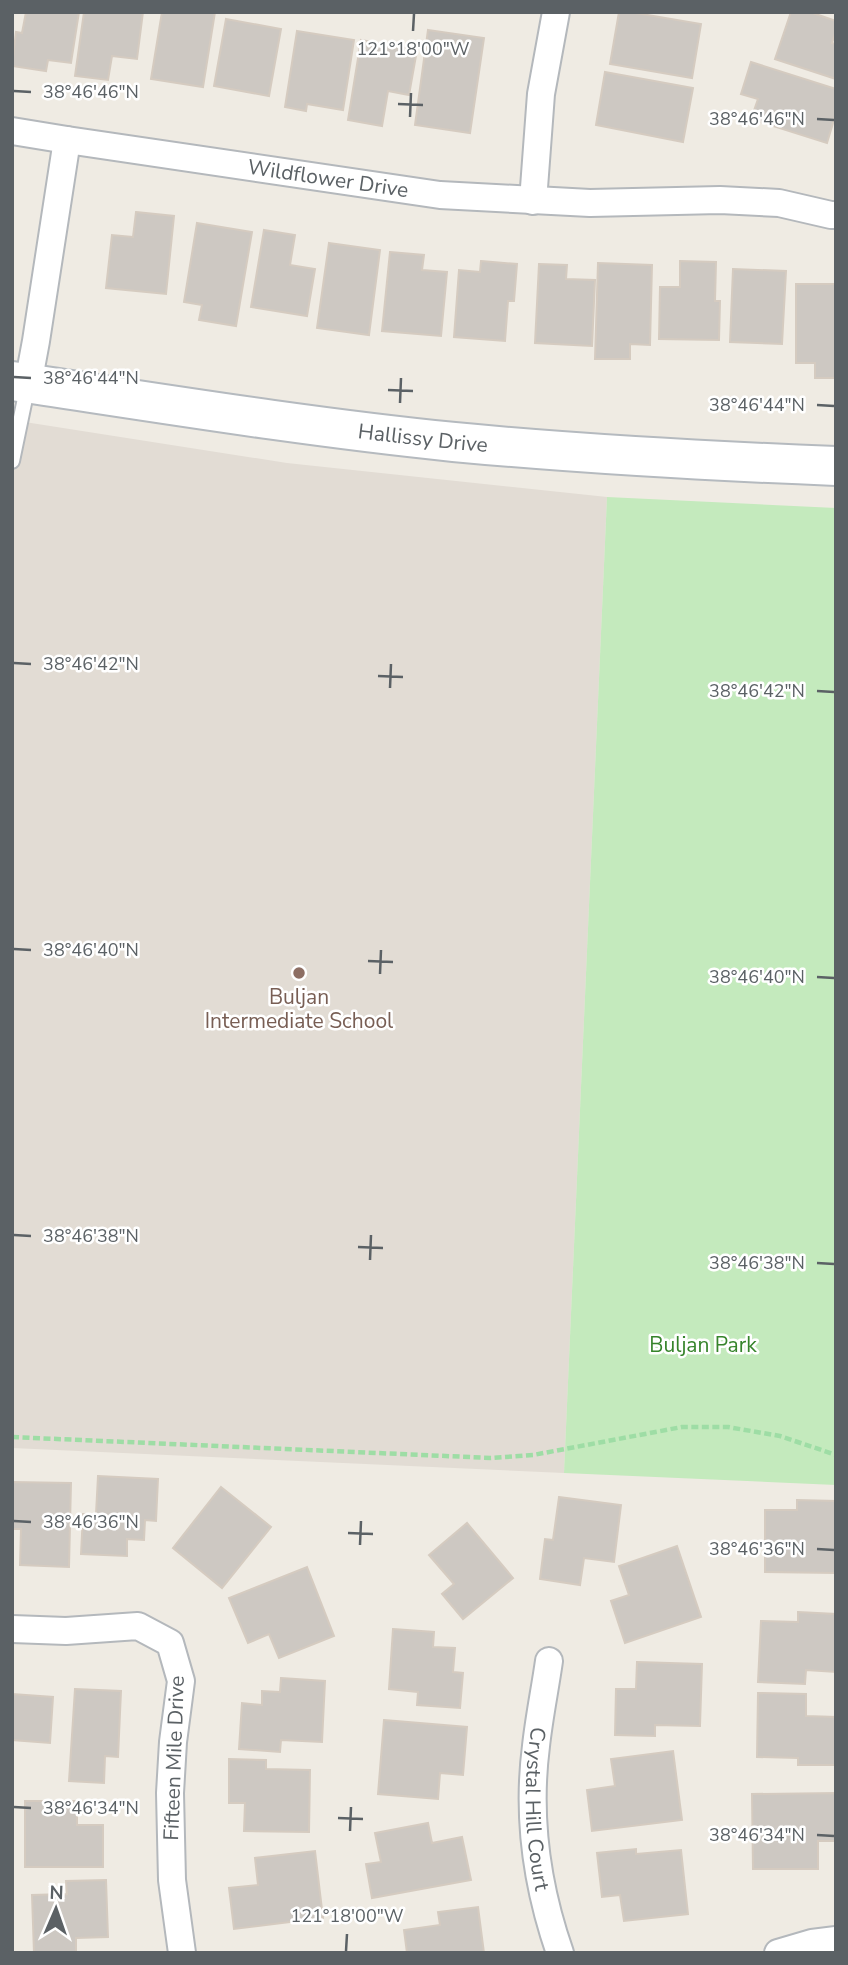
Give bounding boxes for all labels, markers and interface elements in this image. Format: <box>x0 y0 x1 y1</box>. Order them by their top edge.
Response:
text: 121°18'00"W <box>356 37 470 61</box>
text: 38°46'46"N <box>43 80 139 104</box>
text: 38°46'46"N <box>709 107 805 131</box>
street label: Wildflower Drive <box>246 153 410 204</box>
text: 38°46'44"N <box>43 366 139 390</box>
text: 38°46'44"N <box>709 393 805 417</box>
street label: Hallissy Drive <box>356 417 489 459</box>
text: 38°46'42"N <box>43 652 139 676</box>
text: 38°46'42"N <box>709 679 805 703</box>
text: 38°46'40"N <box>43 938 139 962</box>
marker: Buljan Intermediate School <box>291 965 307 981</box>
text: 38°46'40"N <box>709 965 805 989</box>
place label: Buljan Intermediate School <box>205 983 394 1035</box>
text: 38°46'38"N <box>43 1224 139 1248</box>
text: 38°46'38"N <box>709 1251 805 1275</box>
park label: Buljan Park <box>649 1331 757 1359</box>
text: 38°46'36"N <box>43 1510 139 1534</box>
text: 38°46'36"N <box>709 1537 805 1561</box>
street label: Fifteen Mile Drive <box>157 1675 191 1841</box>
street label: Crystal Hill Court <box>519 1725 556 1894</box>
text: 38°46'34"N <box>43 1796 139 1820</box>
text: 38°46'34"N <box>709 1823 805 1847</box>
north arrow <box>21 1874 91 1944</box>
text: N <box>49 1880 64 1906</box>
text: 121°18'00"W <box>290 1904 404 1928</box>

